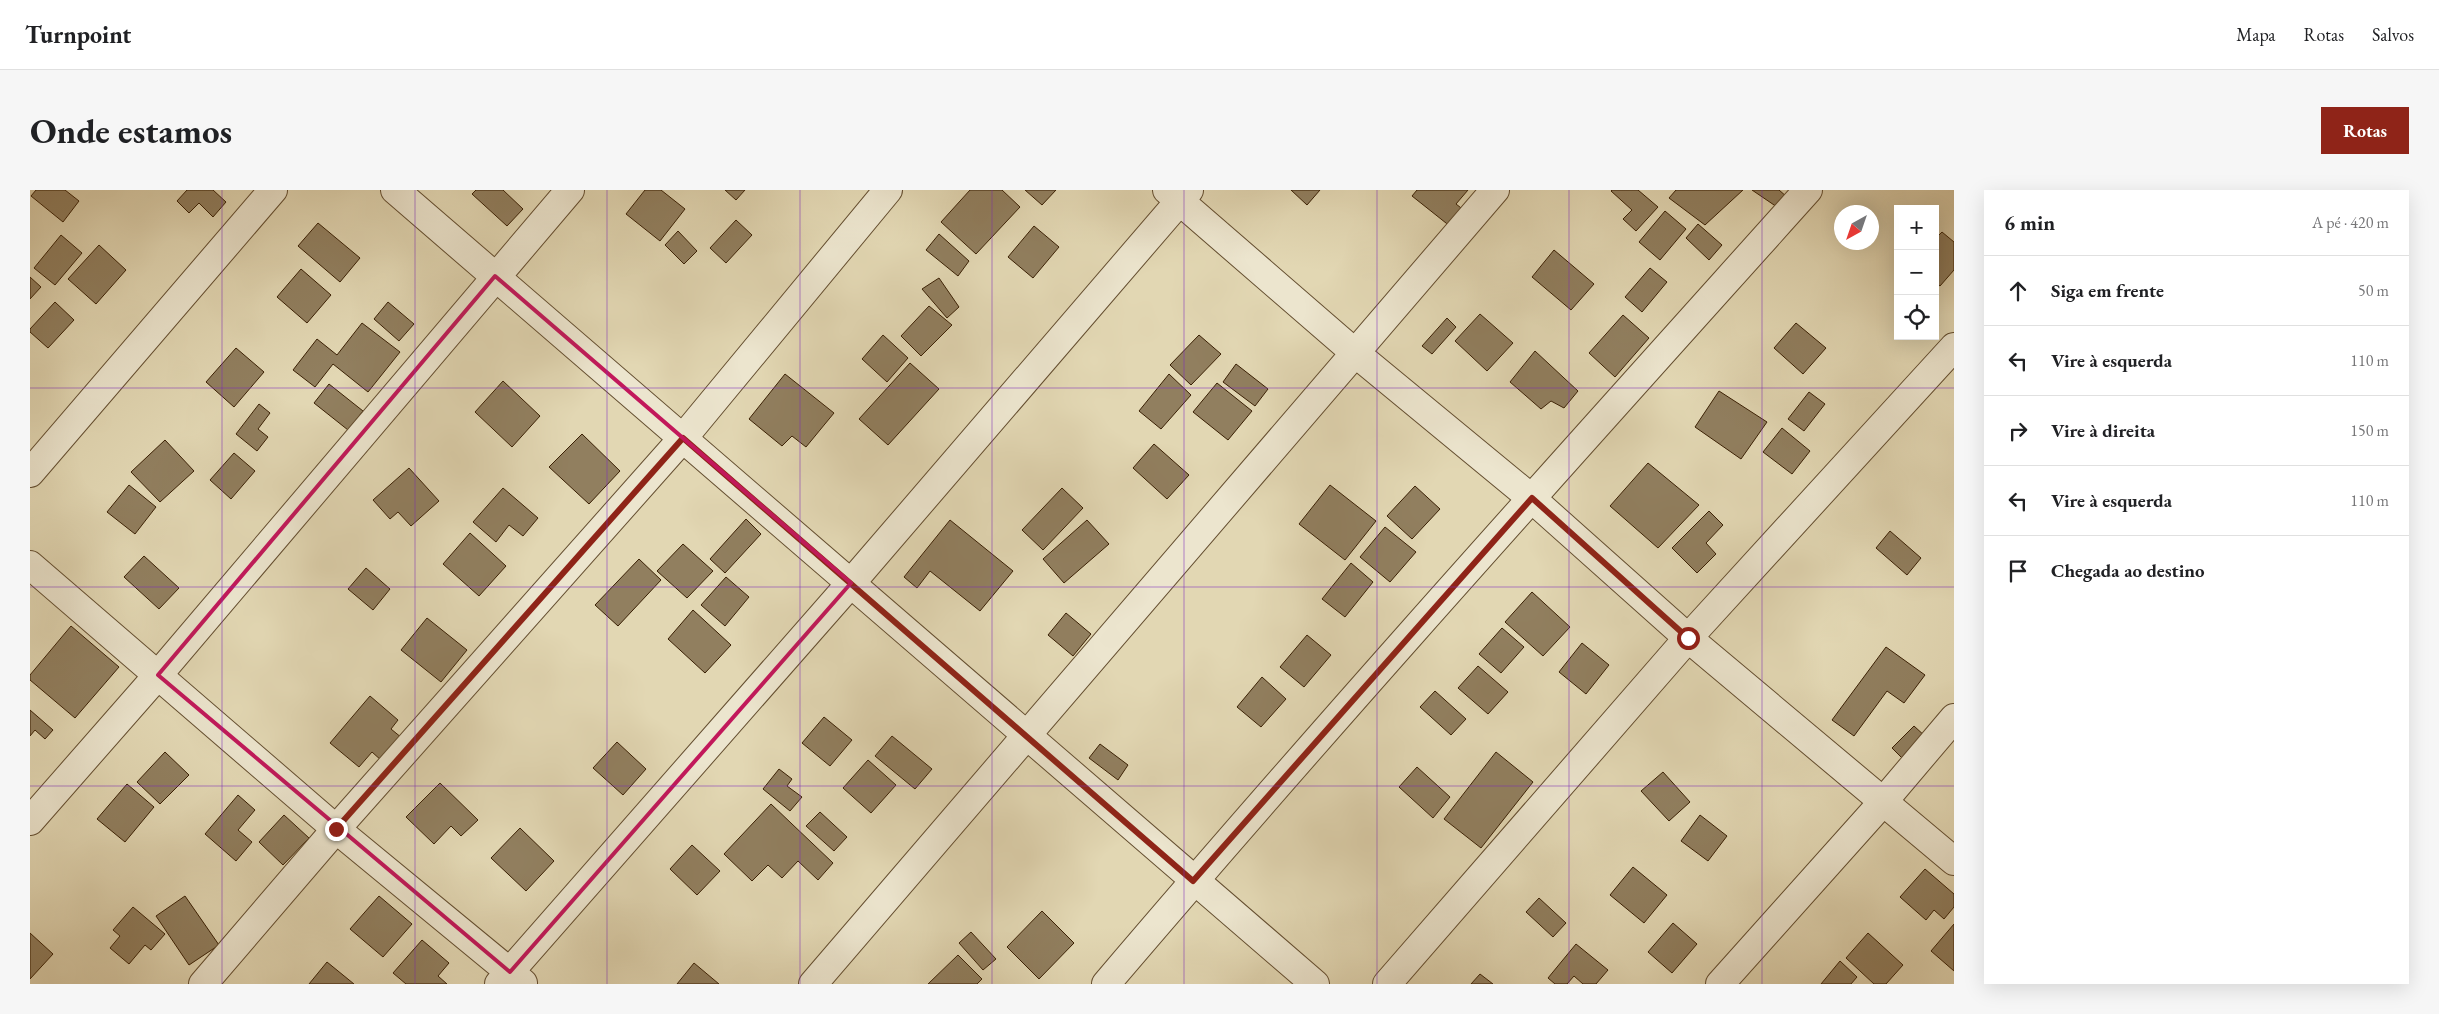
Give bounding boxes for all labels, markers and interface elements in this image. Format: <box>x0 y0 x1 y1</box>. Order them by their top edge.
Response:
text: Turnpoint <box>25 19 131 50</box>
text: Mapa <box>2236 23 2276 46</box>
text: Rotas <box>2304 23 2344 46</box>
text: Salvos <box>2372 23 2414 46</box>
button: Rotas <box>2321 107 2409 154</box>
text: Onde estamos <box>30 108 232 153</box>
north arrow <box>1834 205 1879 250</box>
map controls <box>1894 205 1939 340</box>
button: + <box>1894 205 1939 250</box>
text: 6 min <box>2004 209 2055 236</box>
text: A pé · 420 m <box>2312 212 2389 233</box>
button: − <box>1894 250 1939 295</box>
icon: ahead <box>2004 277 2032 305</box>
text: Siga em frente <box>2051 278 2164 303</box>
text: 50 m <box>2358 280 2389 301</box>
button: locate <box>1894 295 1939 340</box>
icon: left <box>2004 347 2032 375</box>
text: Vire à esquerda <box>2051 348 2172 373</box>
text: 110 m <box>2350 350 2389 371</box>
icon: right <box>2004 417 2032 445</box>
text: Vire à direita <box>2051 418 2155 443</box>
text: 150 m <box>2350 420 2389 441</box>
icon: left <box>2004 487 2032 515</box>
text: Vire à esquerda <box>2051 488 2172 513</box>
text: 110 m <box>2350 490 2389 511</box>
icon: arrive <box>2004 557 2032 585</box>
text: Chegada ao destino <box>2051 558 2205 583</box>
route start <box>1677 627 1700 650</box>
route end <box>325 818 348 841</box>

